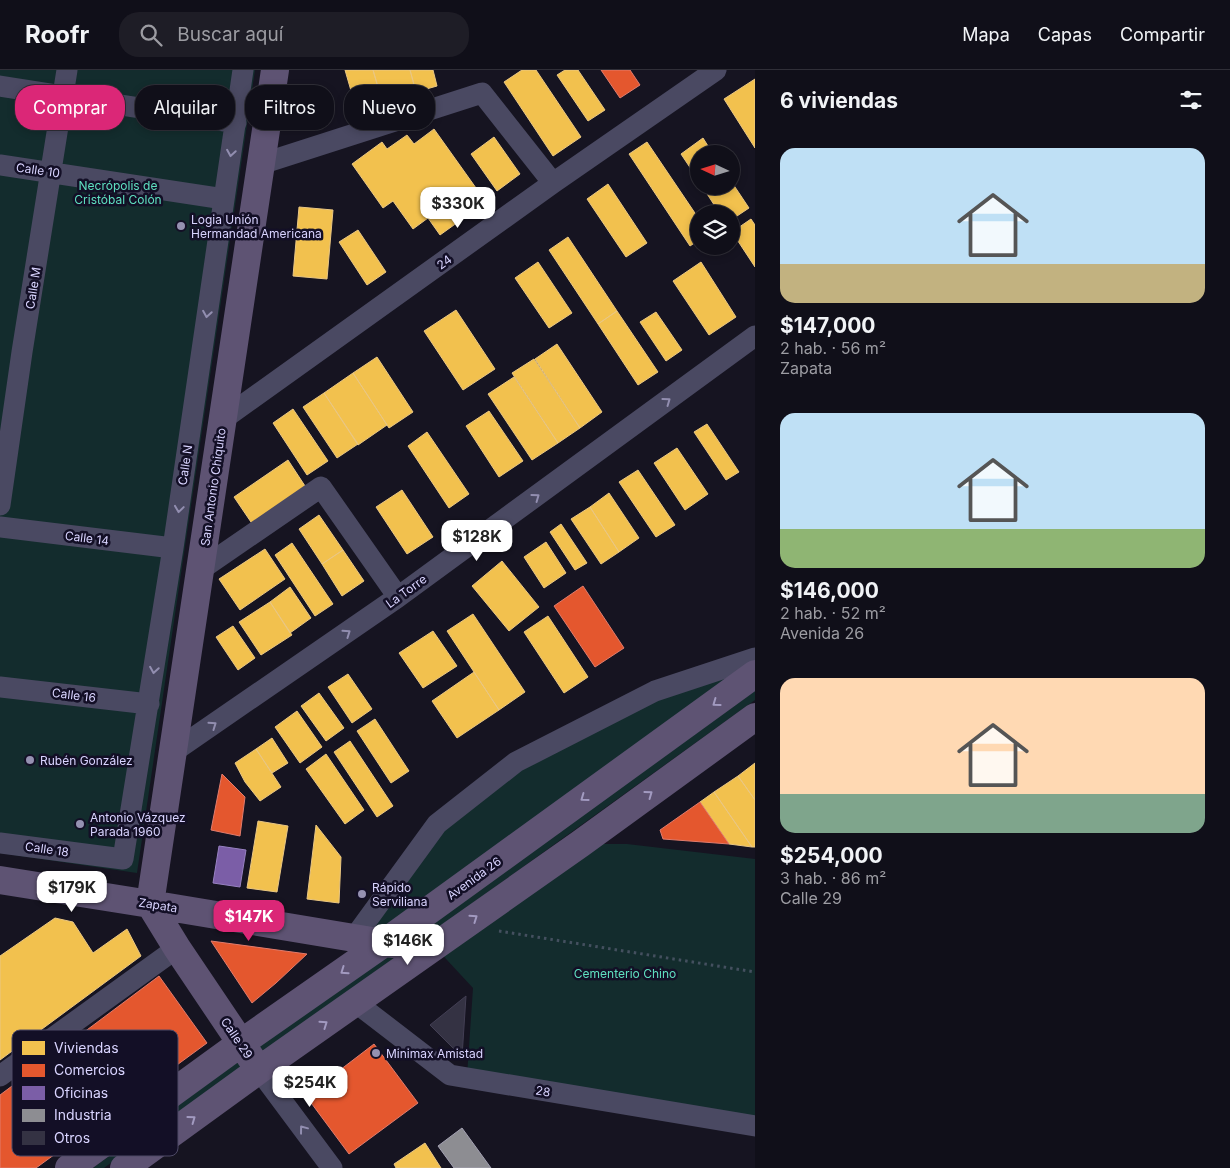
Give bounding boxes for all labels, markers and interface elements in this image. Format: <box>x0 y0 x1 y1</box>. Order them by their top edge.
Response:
search box <box>119 12 469 57</box>
text: Roofr <box>25 20 89 49</box>
icon: search <box>137 21 165 49</box>
text: Buscar aquí <box>177 23 283 46</box>
text: Mapa <box>962 24 1010 45</box>
text: Capas <box>1038 24 1092 45</box>
text: Compartir <box>1120 24 1205 45</box>
chip: Comprar <box>15 85 125 130</box>
chip: Alquilar <box>135 85 235 130</box>
chip: Filtros <box>245 85 334 130</box>
chip: Nuevo <box>344 85 435 130</box>
icon: filters <box>1177 86 1205 114</box>
text: 6 viviendas <box>780 88 898 113</box>
north arrow <box>690 145 740 195</box>
map controls <box>690 145 740 255</box>
one-way arrow <box>227 149 237 157</box>
street label: Calle 10 <box>15 160 61 180</box>
park label: Necrópolis de Cristóbal Colón <box>74 178 162 207</box>
icon: home <box>948 180 1038 270</box>
pin: $330K <box>423 186 493 229</box>
text: $330K <box>431 193 485 213</box>
button: layers <box>690 205 740 255</box>
place label: Logia Unión Hermandad Americana <box>191 212 322 241</box>
marker: Logia Unión Hermandad Americana <box>175 220 187 232</box>
street label: 24 <box>434 251 455 272</box>
street label: Calle M <box>22 266 44 310</box>
one-way arrow <box>202 310 213 318</box>
text: $147,000 <box>780 313 875 338</box>
text: 2 hab. · 56 m² <box>780 338 886 358</box>
text: Zapata <box>780 358 832 378</box>
one-way arrow <box>661 398 670 406</box>
street label: San Antonio Chiquito <box>197 427 229 547</box>
street label: Calle N <box>175 444 195 486</box>
icon: home <box>948 445 1038 535</box>
one-way arrow <box>530 493 539 503</box>
one-way arrow <box>174 505 185 513</box>
pin: $128K <box>442 520 512 562</box>
text: $128K <box>452 526 502 546</box>
street label: Calle 14 <box>64 528 110 548</box>
street label: La Torre <box>383 571 429 611</box>
text: $146,000 <box>780 578 879 603</box>
text: 2 hab. · 52 m² <box>780 603 886 623</box>
text: Avenida 26 <box>780 623 864 643</box>
one-way arrow <box>341 630 351 639</box>
one-way arrow <box>150 665 160 674</box>
street label: Calle 16 <box>51 685 97 705</box>
one-way arrow <box>712 696 721 706</box>
icon: home <box>948 710 1038 800</box>
one-way arrow <box>207 722 217 731</box>
place label: Rubén González <box>40 753 133 768</box>
marker: Rubén González <box>24 754 36 766</box>
one-way arrow <box>644 791 653 800</box>
one-way arrow <box>580 792 590 801</box>
place label: Antonio Vázquez Parada 1960 <box>90 810 186 839</box>
marker: Antonio Vázquez Parada 1960 <box>74 818 86 830</box>
street label: Calle 18 <box>24 839 70 859</box>
text: $254,000 <box>780 843 883 868</box>
street label: Avenida 26 <box>444 853 504 903</box>
text: 3 hab. · 86 m² <box>780 868 886 888</box>
pin: $179K <box>37 870 107 913</box>
text: $179K <box>48 877 96 897</box>
place label: Rápido Serviliana <box>372 880 427 909</box>
marker: Rápido Serviliana <box>356 888 368 900</box>
text: Calle 29 <box>780 888 842 908</box>
street label: Zapata <box>137 895 179 915</box>
pin: $147K <box>214 900 284 942</box>
text: $147K <box>224 906 274 926</box>
one-way arrow <box>468 915 478 924</box>
pin: $146K <box>373 924 443 966</box>
text: $146K <box>383 930 433 950</box>
one-way arrow <box>340 965 350 974</box>
park label: Cementerio Chino <box>574 966 676 981</box>
street label: Calle 29 <box>218 1015 256 1061</box>
one-way arrow <box>318 1021 328 1030</box>
legend <box>12 1030 178 1156</box>
text: Viviendas <box>54 1039 119 1056</box>
place label: Minimax Amistad <box>386 1046 483 1061</box>
marker: Minimax Amistad <box>370 1047 382 1059</box>
text: Comercios <box>54 1061 125 1078</box>
pin: $254K <box>275 1066 345 1108</box>
text: $254K <box>283 1072 337 1092</box>
street label: 28 <box>534 1082 552 1100</box>
text: Oficinas <box>54 1084 108 1101</box>
text: Industria <box>54 1106 112 1123</box>
one-way arrow <box>186 1116 195 1124</box>
one-way arrow <box>300 1126 308 1135</box>
text: Otros <box>54 1129 90 1146</box>

